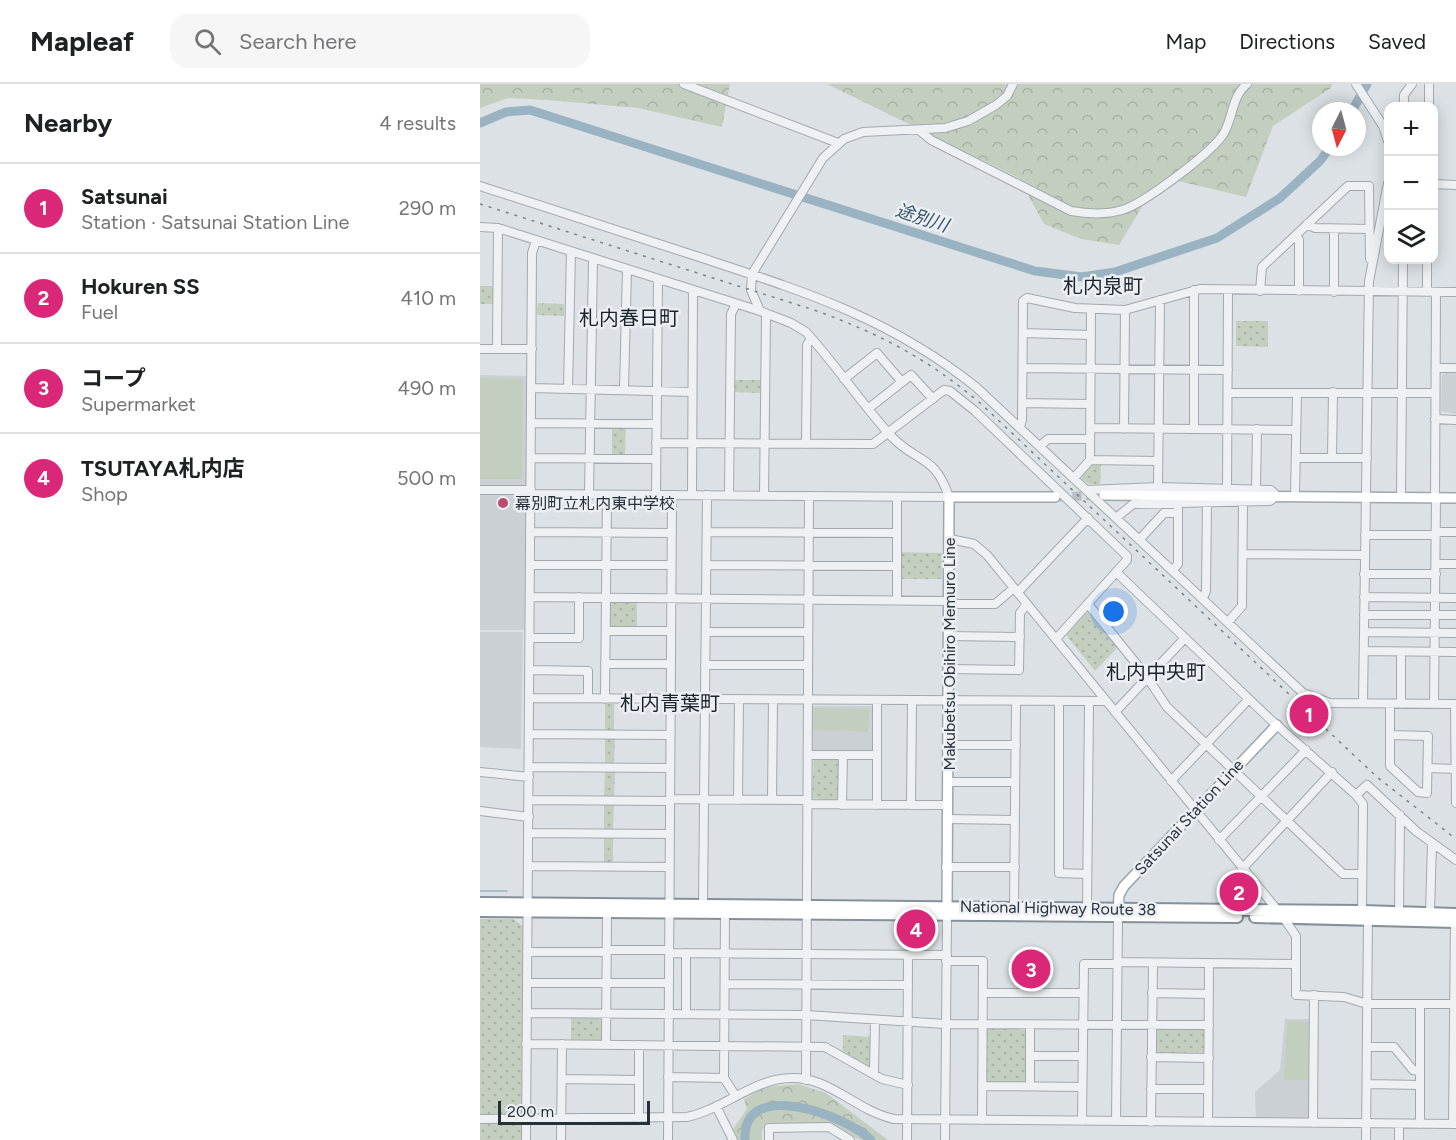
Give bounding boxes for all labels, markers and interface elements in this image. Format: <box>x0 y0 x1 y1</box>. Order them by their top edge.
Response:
search box <box>170 14 590 68</box>
text: Mapleaf <box>30 24 134 58</box>
icon: search <box>191 25 224 58</box>
text: Search here <box>239 28 357 55</box>
text: Map <box>1165 29 1206 54</box>
text: Directions <box>1239 29 1335 54</box>
text: Saved <box>1368 29 1426 54</box>
north arrow <box>1312 102 1366 156</box>
map controls <box>1384 102 1438 264</box>
button: + <box>1384 102 1438 156</box>
text: Nearby <box>24 107 112 139</box>
text: 4 results <box>379 111 456 135</box>
button: − <box>1384 156 1438 210</box>
text: Satsunai <box>81 183 168 210</box>
text: 1 <box>39 196 48 220</box>
text: 290 m <box>399 196 456 220</box>
water label: 途別川 <box>893 199 953 237</box>
text: Station · Satsunai Station Line <box>81 210 349 234</box>
button: layers <box>1384 210 1438 264</box>
text: Hokuren SS <box>81 273 200 300</box>
district label: 札内泉町 <box>1063 274 1143 298</box>
text: 2 <box>38 286 49 310</box>
text: 410 m <box>401 286 456 310</box>
text: Fuel <box>81 300 118 324</box>
district label: 札内春日町 <box>579 306 679 330</box>
text: コープ <box>81 365 146 392</box>
text: 3 <box>38 376 49 400</box>
text: 490 m <box>397 376 456 400</box>
text: Supermarket <box>81 392 196 416</box>
text: TSUTAYA札内店 <box>81 455 245 482</box>
text: 4 <box>37 466 50 490</box>
text: 500 m <box>397 466 456 490</box>
text: Shop <box>81 482 128 506</box>
place label: 幕別町立札内東中学校 <box>515 494 675 513</box>
marker: 幕別町立札内東中学校 <box>496 496 510 510</box>
street label: Makubetsu Obihiro Memuro Line <box>940 537 959 770</box>
your location <box>1099 597 1128 626</box>
district label: 札内中央町 <box>1106 660 1206 684</box>
district label: 札内青葉町 <box>620 691 720 715</box>
pin: 1 <box>1290 692 1328 736</box>
street label: Satsunai Station Line <box>1131 755 1248 879</box>
pin: 2 <box>1220 870 1258 914</box>
street label: National Highway Route 38 <box>960 897 1156 919</box>
pin: 4 <box>896 906 936 952</box>
pin: 3 <box>1012 946 1050 992</box>
scale bar <box>498 1098 650 1126</box>
text: 200 m <box>507 1102 554 1121</box>

